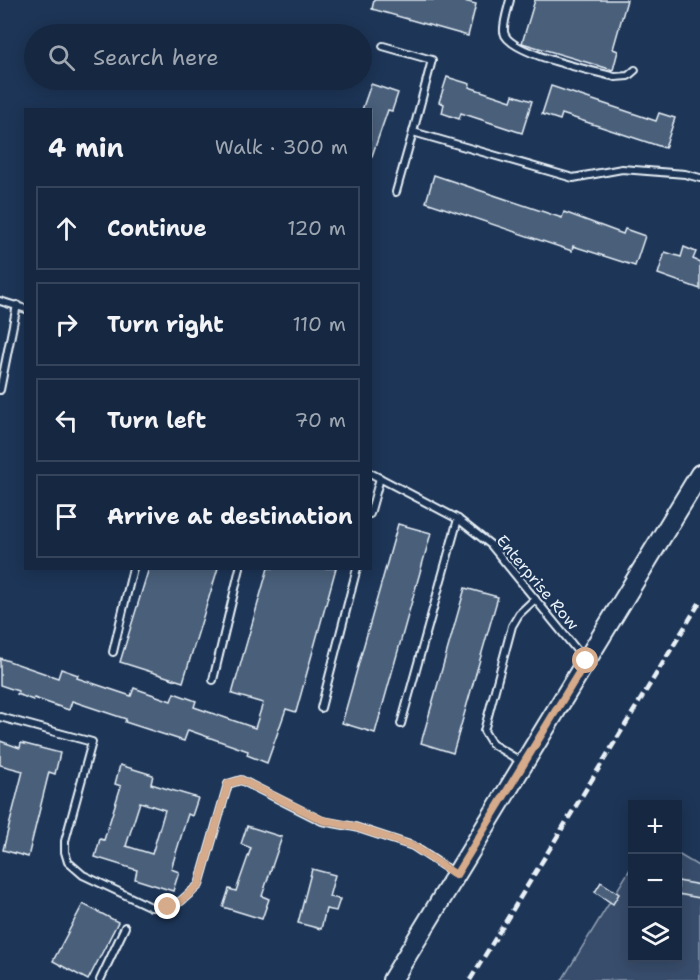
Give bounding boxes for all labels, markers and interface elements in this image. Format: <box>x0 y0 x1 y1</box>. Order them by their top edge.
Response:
search box <box>24 24 372 90</box>
icon: search <box>45 41 78 74</box>
text: Search here <box>93 43 219 72</box>
text: 4 min <box>48 130 124 165</box>
text: Walk · 300 m <box>215 134 348 160</box>
icon: ahead <box>50 212 83 245</box>
text: Continue <box>107 214 207 243</box>
text: 120 m <box>287 215 346 241</box>
icon: right <box>50 308 83 341</box>
text: Turn right <box>107 310 224 339</box>
text: 110 m <box>292 311 346 337</box>
icon: left <box>50 404 83 437</box>
text: Turn left <box>107 406 206 435</box>
text: 70 m <box>294 407 346 433</box>
icon: arrive <box>50 500 83 533</box>
text: Arrive at destination <box>107 502 353 531</box>
street label: Enterprise Row <box>492 530 584 634</box>
route start <box>572 647 598 673</box>
map controls <box>628 800 682 962</box>
button: + <box>628 800 682 854</box>
button: − <box>628 854 682 908</box>
route end <box>154 893 180 919</box>
button: layers <box>628 908 682 962</box>

